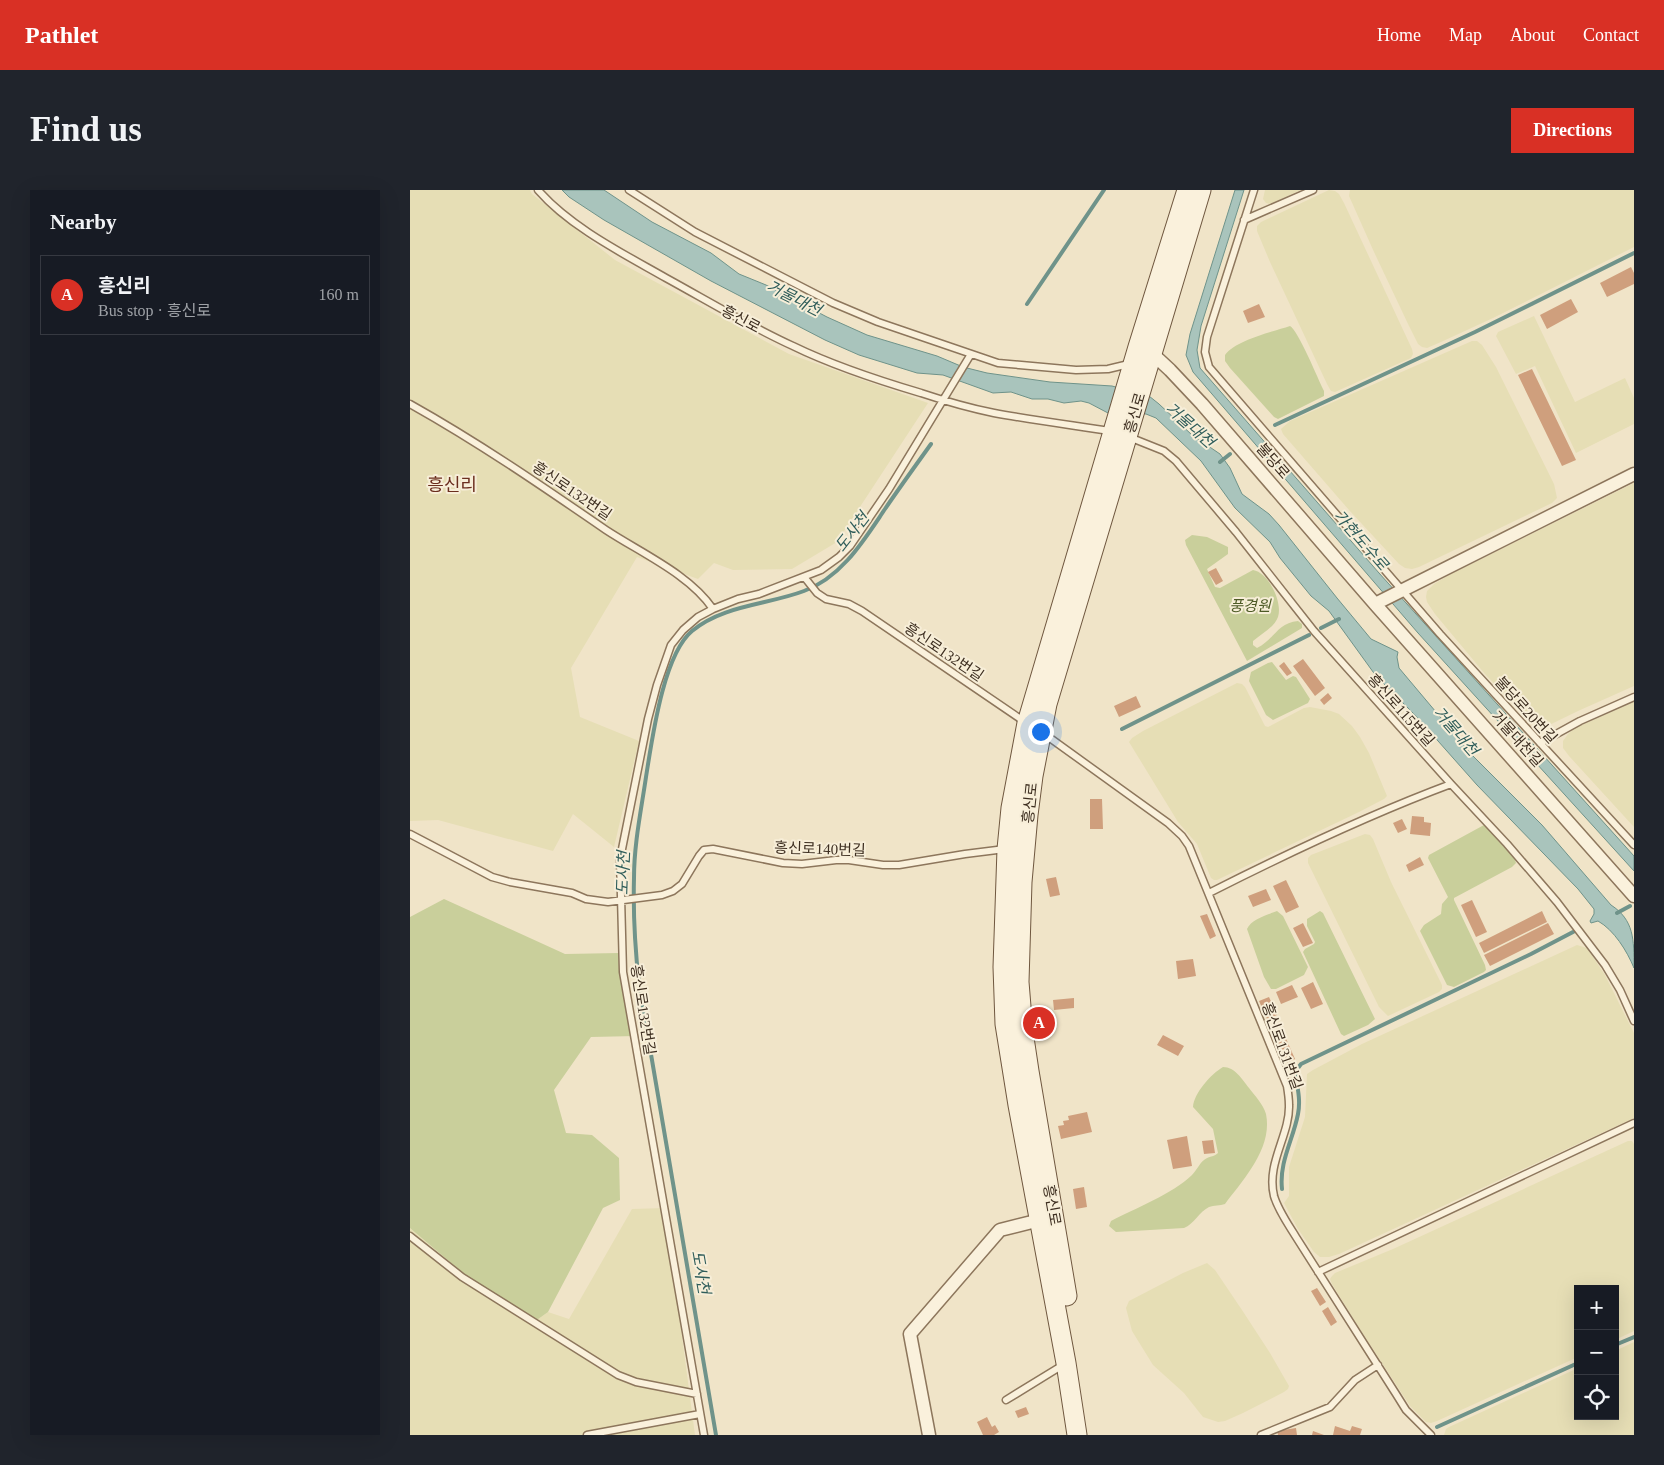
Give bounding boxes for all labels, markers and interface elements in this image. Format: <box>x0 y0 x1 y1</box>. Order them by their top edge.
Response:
text: Pathlet <box>25 22 98 48</box>
text: Home <box>1377 25 1421 45</box>
text: Map <box>1449 25 1482 45</box>
text: About <box>1510 25 1555 45</box>
text: Contact <box>1583 25 1639 45</box>
button: Directions <box>1511 108 1634 153</box>
text: Find us <box>30 110 142 149</box>
text: Nearby <box>50 210 117 234</box>
text: 흥신리 <box>98 275 150 296</box>
water label: 거물대천 <box>764 277 826 320</box>
text: A <box>61 286 73 303</box>
text: 160 m <box>319 286 359 303</box>
text: Bus stop · 흥신로 <box>98 302 211 319</box>
street label: 흥신로 <box>719 302 763 336</box>
street label: 흥신로 <box>1122 391 1148 435</box>
water label: 거물대천 <box>1162 399 1220 452</box>
street label: 불당로 <box>1253 440 1293 482</box>
street label: 흥신로132번길 <box>530 459 614 523</box>
district label: 흥신리 <box>427 475 477 495</box>
water label: 가현도수로 <box>1330 507 1392 574</box>
water label: 도사천 <box>832 508 874 555</box>
park label: 풍경원 <box>1229 598 1272 614</box>
street label: 흥신로132번길 <box>902 620 986 684</box>
street label: 흥신로115번길 <box>1365 671 1437 749</box>
street label: 불당로20번길 <box>1492 673 1560 747</box>
water label: 거물대천 <box>1430 703 1483 761</box>
street label: 거물대천길 <box>1488 707 1547 770</box>
your location <box>1028 719 1054 745</box>
street label: 흥신로 <box>1020 782 1040 824</box>
street label: 흥신로140번길 <box>774 839 866 859</box>
water label: 도사천 <box>614 848 632 895</box>
street label: 흥신로132번길 <box>628 964 658 1056</box>
street label: 흥신로131번길 <box>1259 1000 1305 1092</box>
pin: A <box>1023 1004 1055 1042</box>
street label: 흥신로 <box>1041 1183 1063 1227</box>
water label: 도사천 <box>689 1249 714 1297</box>
map controls <box>1574 1285 1619 1420</box>
button: + <box>1574 1285 1619 1330</box>
button: − <box>1574 1330 1619 1375</box>
button: locate <box>1574 1375 1619 1420</box>

